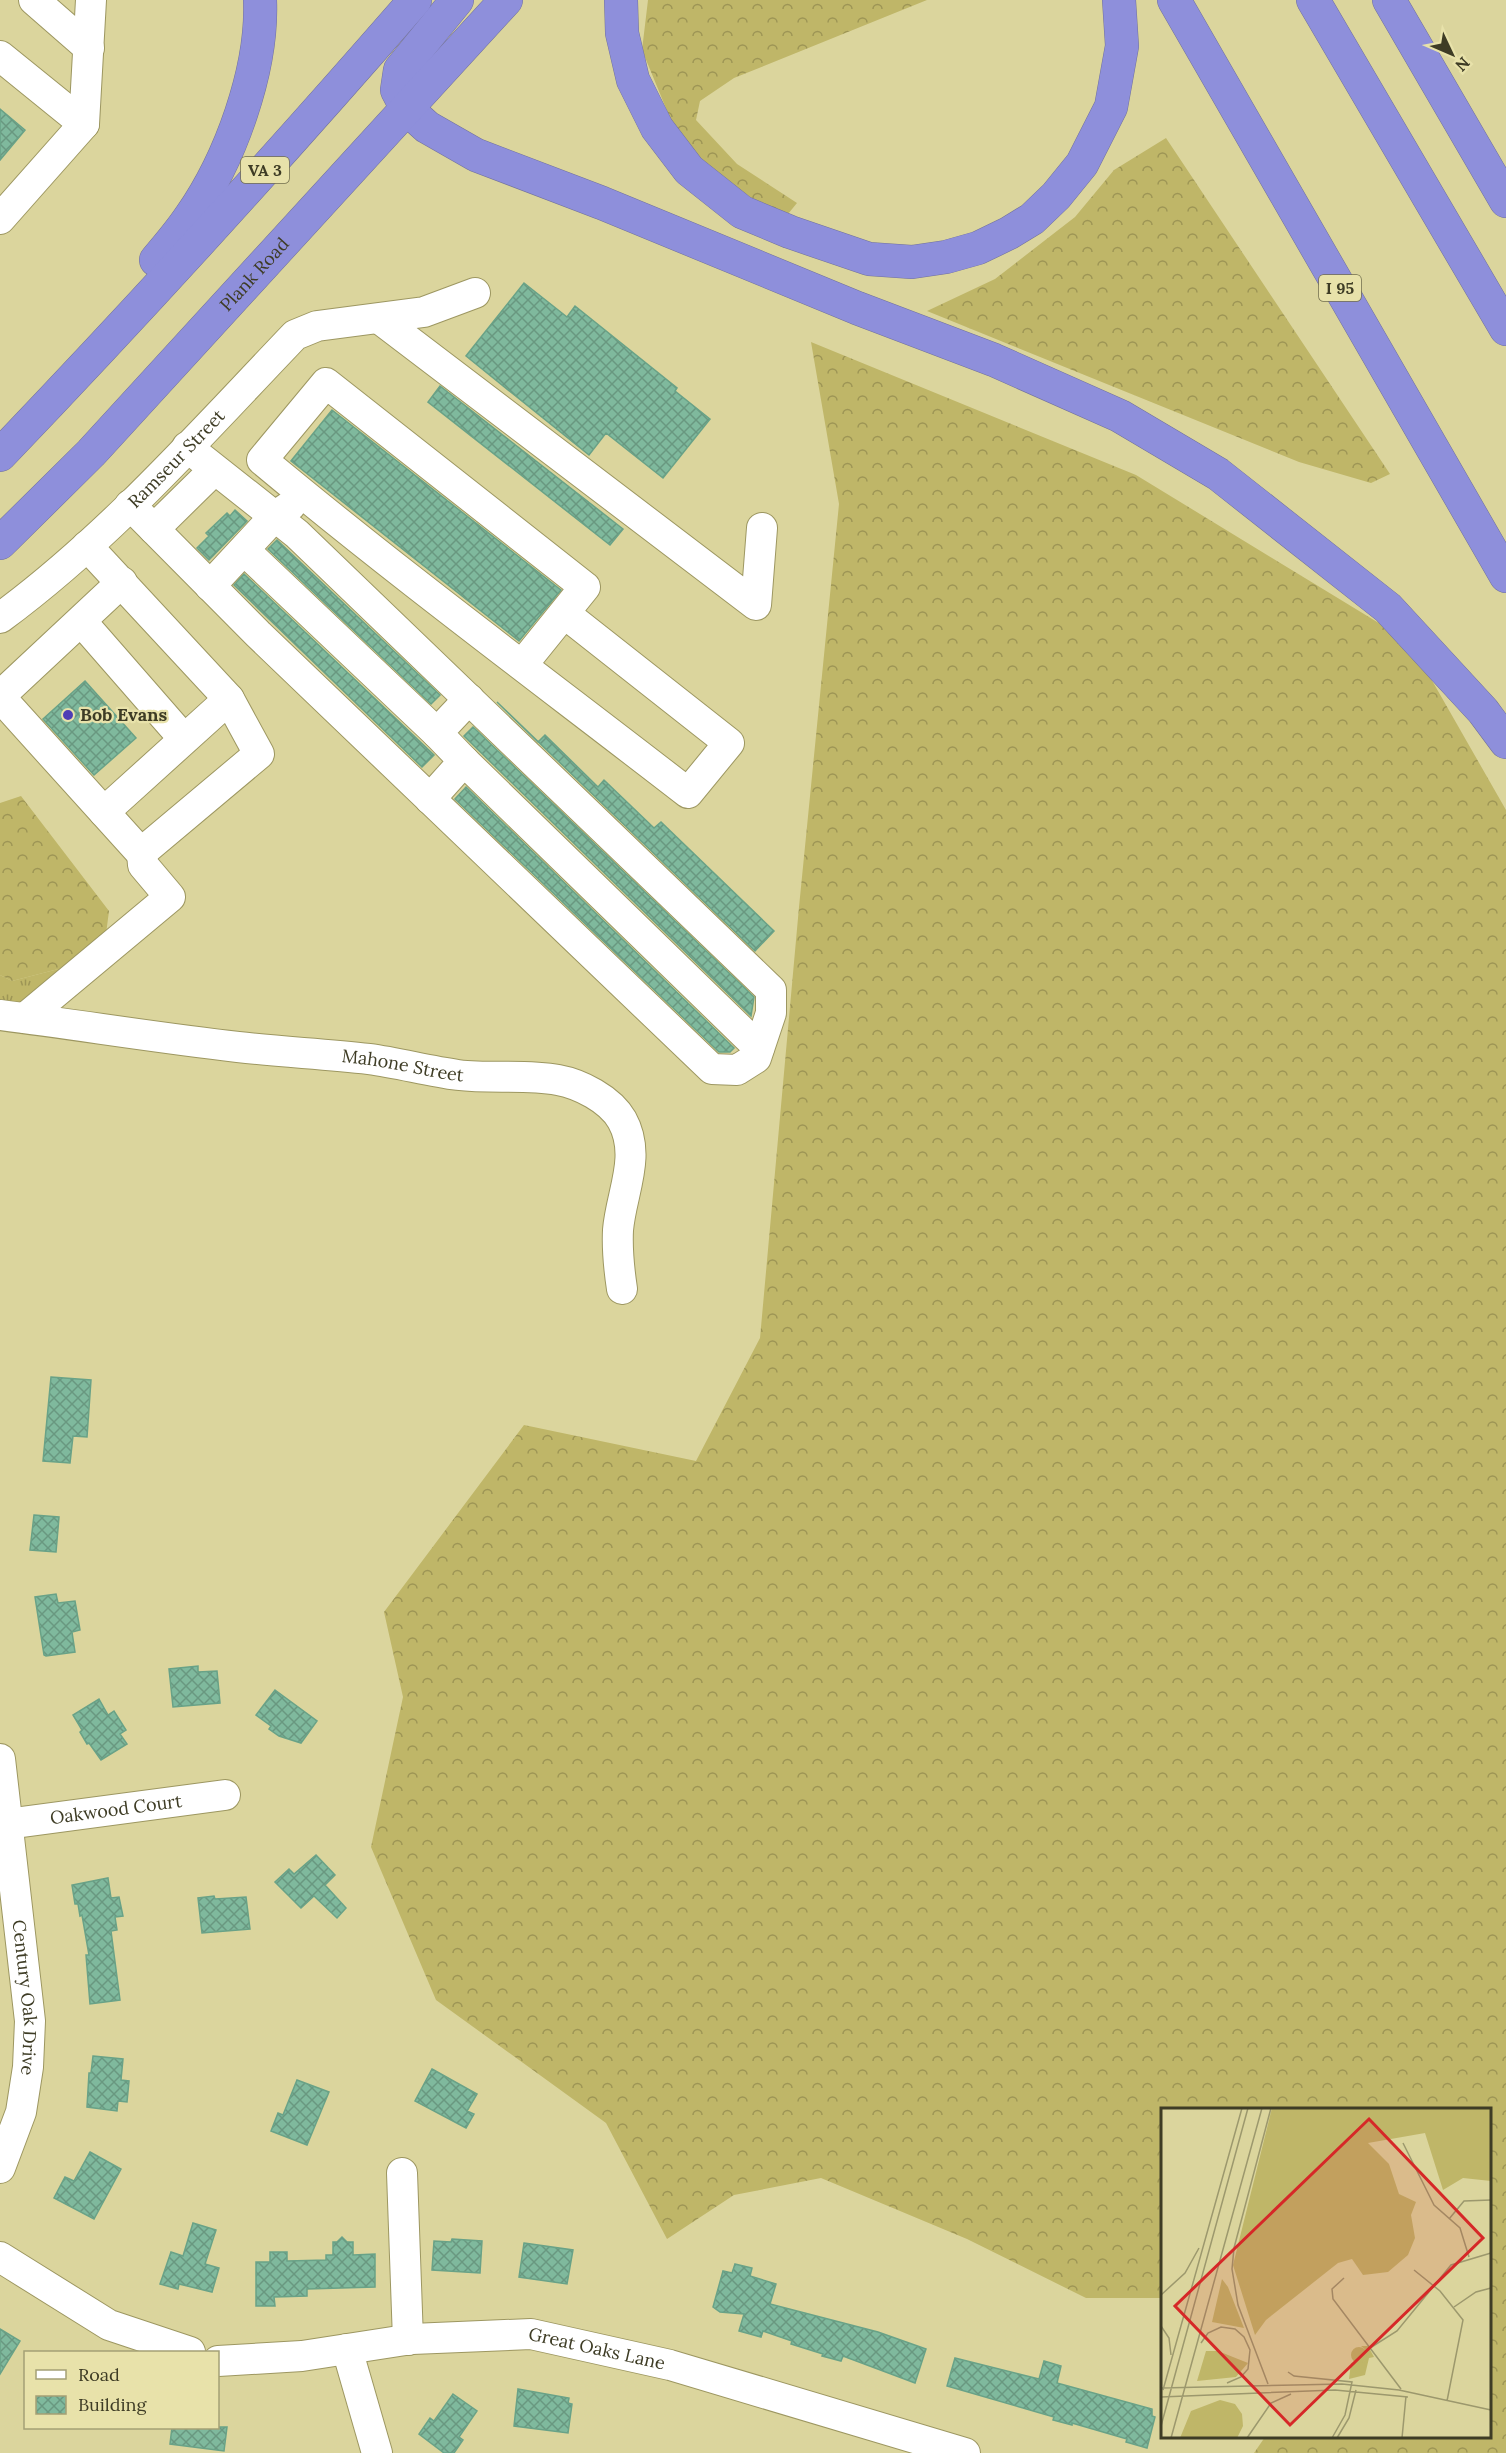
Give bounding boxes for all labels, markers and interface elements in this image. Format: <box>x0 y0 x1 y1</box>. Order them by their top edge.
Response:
north arrow <box>1422 24 1482 84</box>
text: N <box>1451 53 1474 76</box>
road number: VA 3 <box>241 157 289 183</box>
street label: Plank Road <box>215 232 294 316</box>
road number: I 95 <box>1319 275 1361 301</box>
street label: Ramseur Street <box>123 404 230 513</box>
place label: Bob Evans <box>80 703 168 726</box>
marker: Bob Evans <box>61 708 75 722</box>
street label: Mahone Street <box>341 1044 465 1087</box>
street label: Oakwood Court <box>49 1789 183 1829</box>
street label: Century Oak Drive <box>7 1918 42 2077</box>
inset map <box>1161 2108 1491 2438</box>
street label: Great Oaks Lane <box>527 2322 668 2375</box>
legend <box>24 2351 219 2429</box>
text: Road <box>78 2363 120 2386</box>
text: Building <box>78 2393 148 2416</box>

